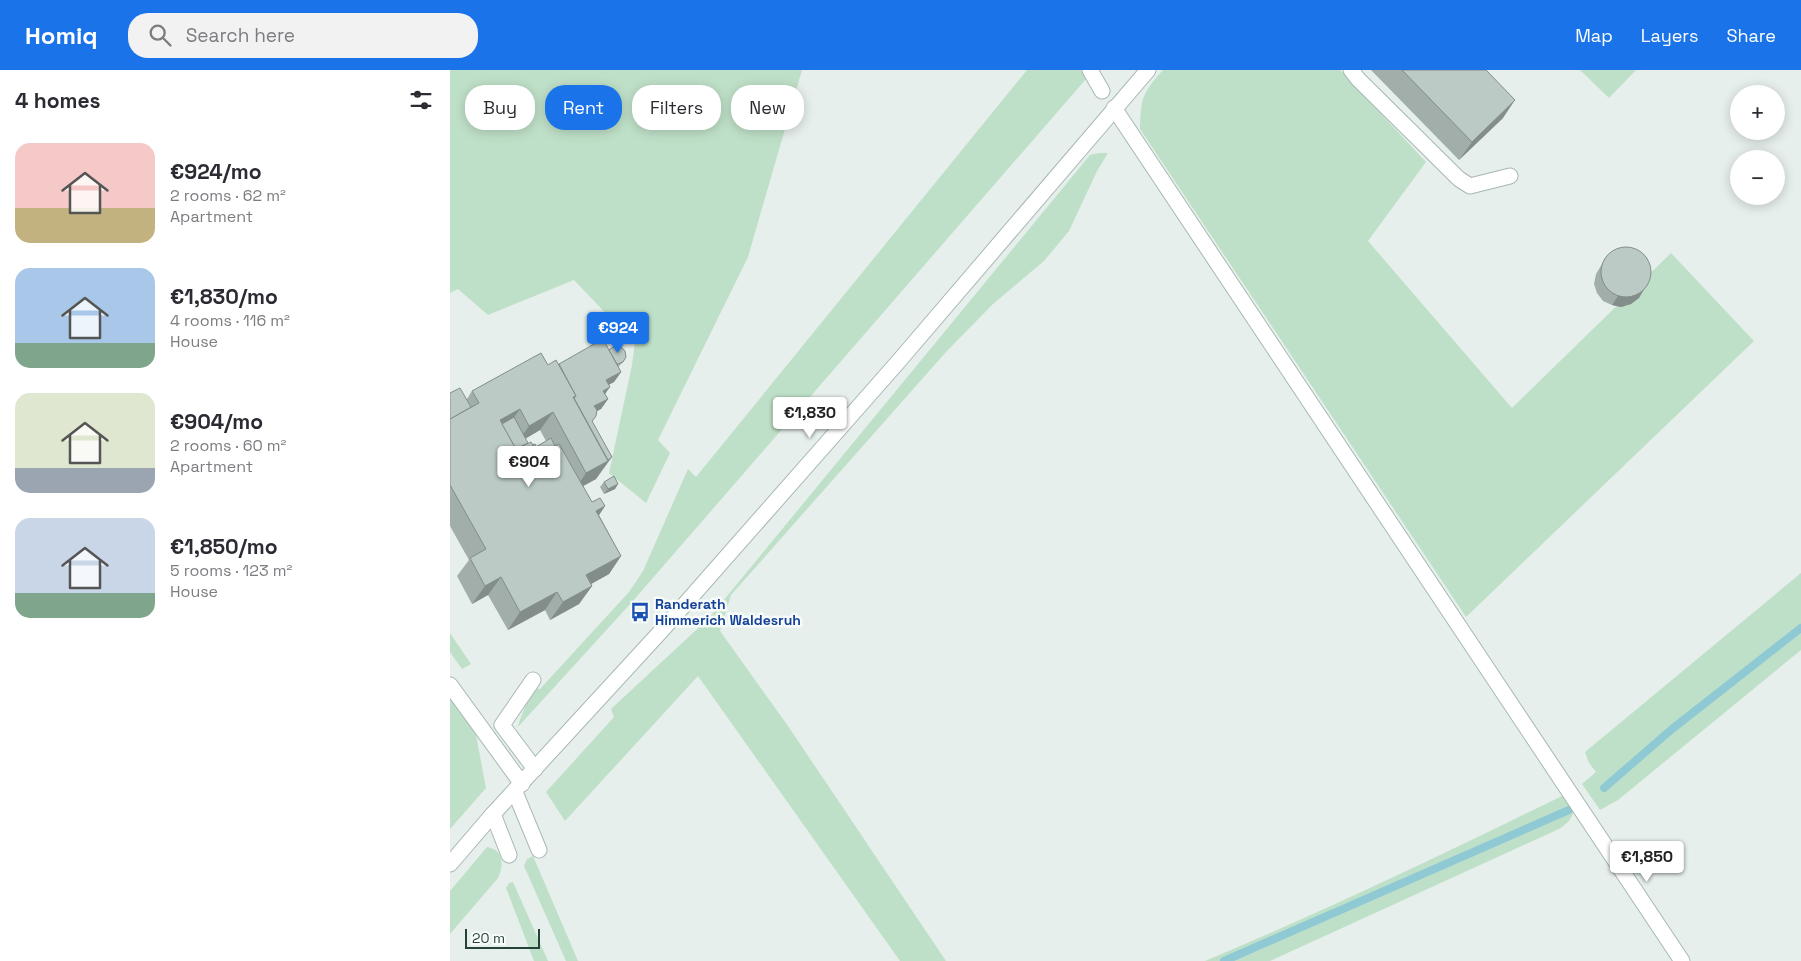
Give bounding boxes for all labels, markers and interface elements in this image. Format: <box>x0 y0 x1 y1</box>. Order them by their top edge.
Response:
search box <box>128 13 478 58</box>
text: Homiq <box>25 20 98 51</box>
icon: search <box>146 21 174 49</box>
text: Search here <box>186 23 295 48</box>
text: Map <box>1575 24 1613 47</box>
text: Layers <box>1641 24 1698 47</box>
text: Share <box>1726 24 1776 47</box>
chip: Buy <box>465 85 535 130</box>
chip: Rent <box>545 85 622 130</box>
chip: Filters <box>632 85 721 130</box>
chip: New <box>731 85 804 130</box>
map controls <box>1730 85 1785 205</box>
button: + <box>1730 85 1785 140</box>
icon: filters <box>407 86 435 114</box>
text: 4 homes <box>15 87 101 114</box>
button: − <box>1730 150 1785 205</box>
text: €924/mo <box>170 158 262 185</box>
icon: home <box>55 163 115 223</box>
text: 2 rooms · 62 m² <box>170 185 286 206</box>
text: Apartment <box>170 206 253 227</box>
text: €1,830/mo <box>170 283 278 310</box>
icon: home <box>55 288 115 348</box>
text: 4 rooms · 116 m² <box>170 310 290 331</box>
pin: €924 <box>588 312 648 354</box>
text: €924 <box>598 317 638 338</box>
text: House <box>170 331 218 352</box>
pin: €1,830 <box>769 396 851 439</box>
text: €1,830 <box>784 402 836 423</box>
text: €904/mo <box>170 408 263 435</box>
icon: home <box>55 413 115 473</box>
text: 2 rooms · 60 m² <box>170 435 286 456</box>
pin: €904 <box>499 446 559 488</box>
text: €904 <box>508 451 550 472</box>
text: Apartment <box>170 456 253 477</box>
text: €1,850/mo <box>170 533 278 560</box>
icon: home <box>55 538 115 598</box>
text: 5 rooms · 123 m² <box>170 560 292 581</box>
text: House <box>170 581 218 602</box>
place label: Randerath Himmerich Waldesruh <box>655 595 801 629</box>
bus stop icon: Randerath Himmerich Waldesruh <box>629 601 651 623</box>
pin: €1,850 <box>1606 840 1688 883</box>
text: €1,850 <box>1621 846 1673 867</box>
scale bar <box>465 926 540 949</box>
text: 20 m <box>472 929 505 947</box>

